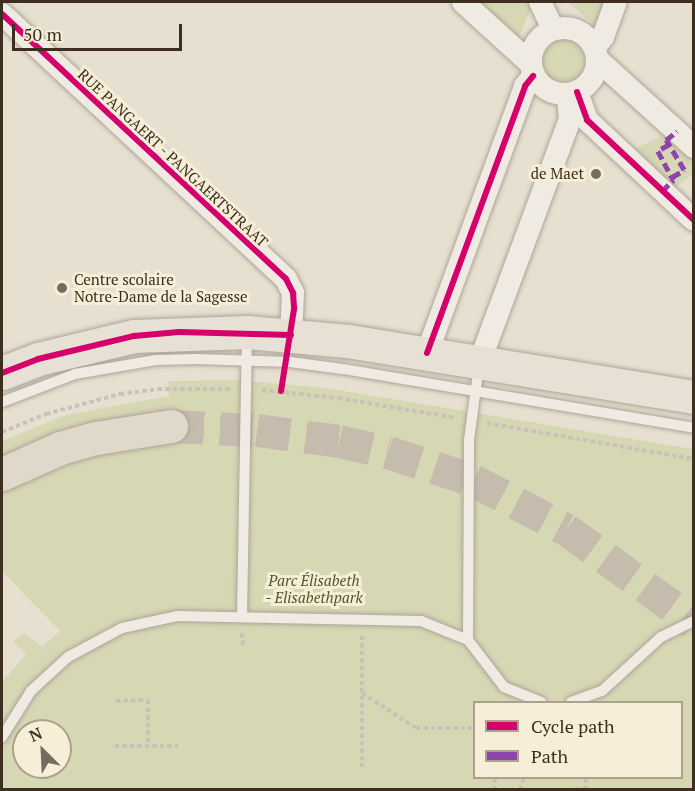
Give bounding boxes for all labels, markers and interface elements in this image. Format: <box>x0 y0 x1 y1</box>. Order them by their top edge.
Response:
scale bar <box>15 12 184 50</box>
text: 50 m <box>23 22 62 46</box>
street label: RUE PANGAERT - PANGAERTSTRAAT <box>74 65 272 251</box>
place label: de Maet <box>531 165 584 183</box>
marker: de Maet <box>589 167 603 181</box>
place label: Centre scolaire Notre-Dame de la Sagesse <box>74 270 248 305</box>
marker: Centre scolaire Notre-Dame de la Sagesse <box>55 281 69 295</box>
park label: Parc Élisabeth - Elisabethpark <box>265 571 363 606</box>
legend <box>473 701 683 779</box>
text: Cycle path <box>531 714 615 738</box>
north arrow <box>12 719 72 779</box>
text: N <box>25 722 46 747</box>
text: Path <box>531 744 568 768</box>

